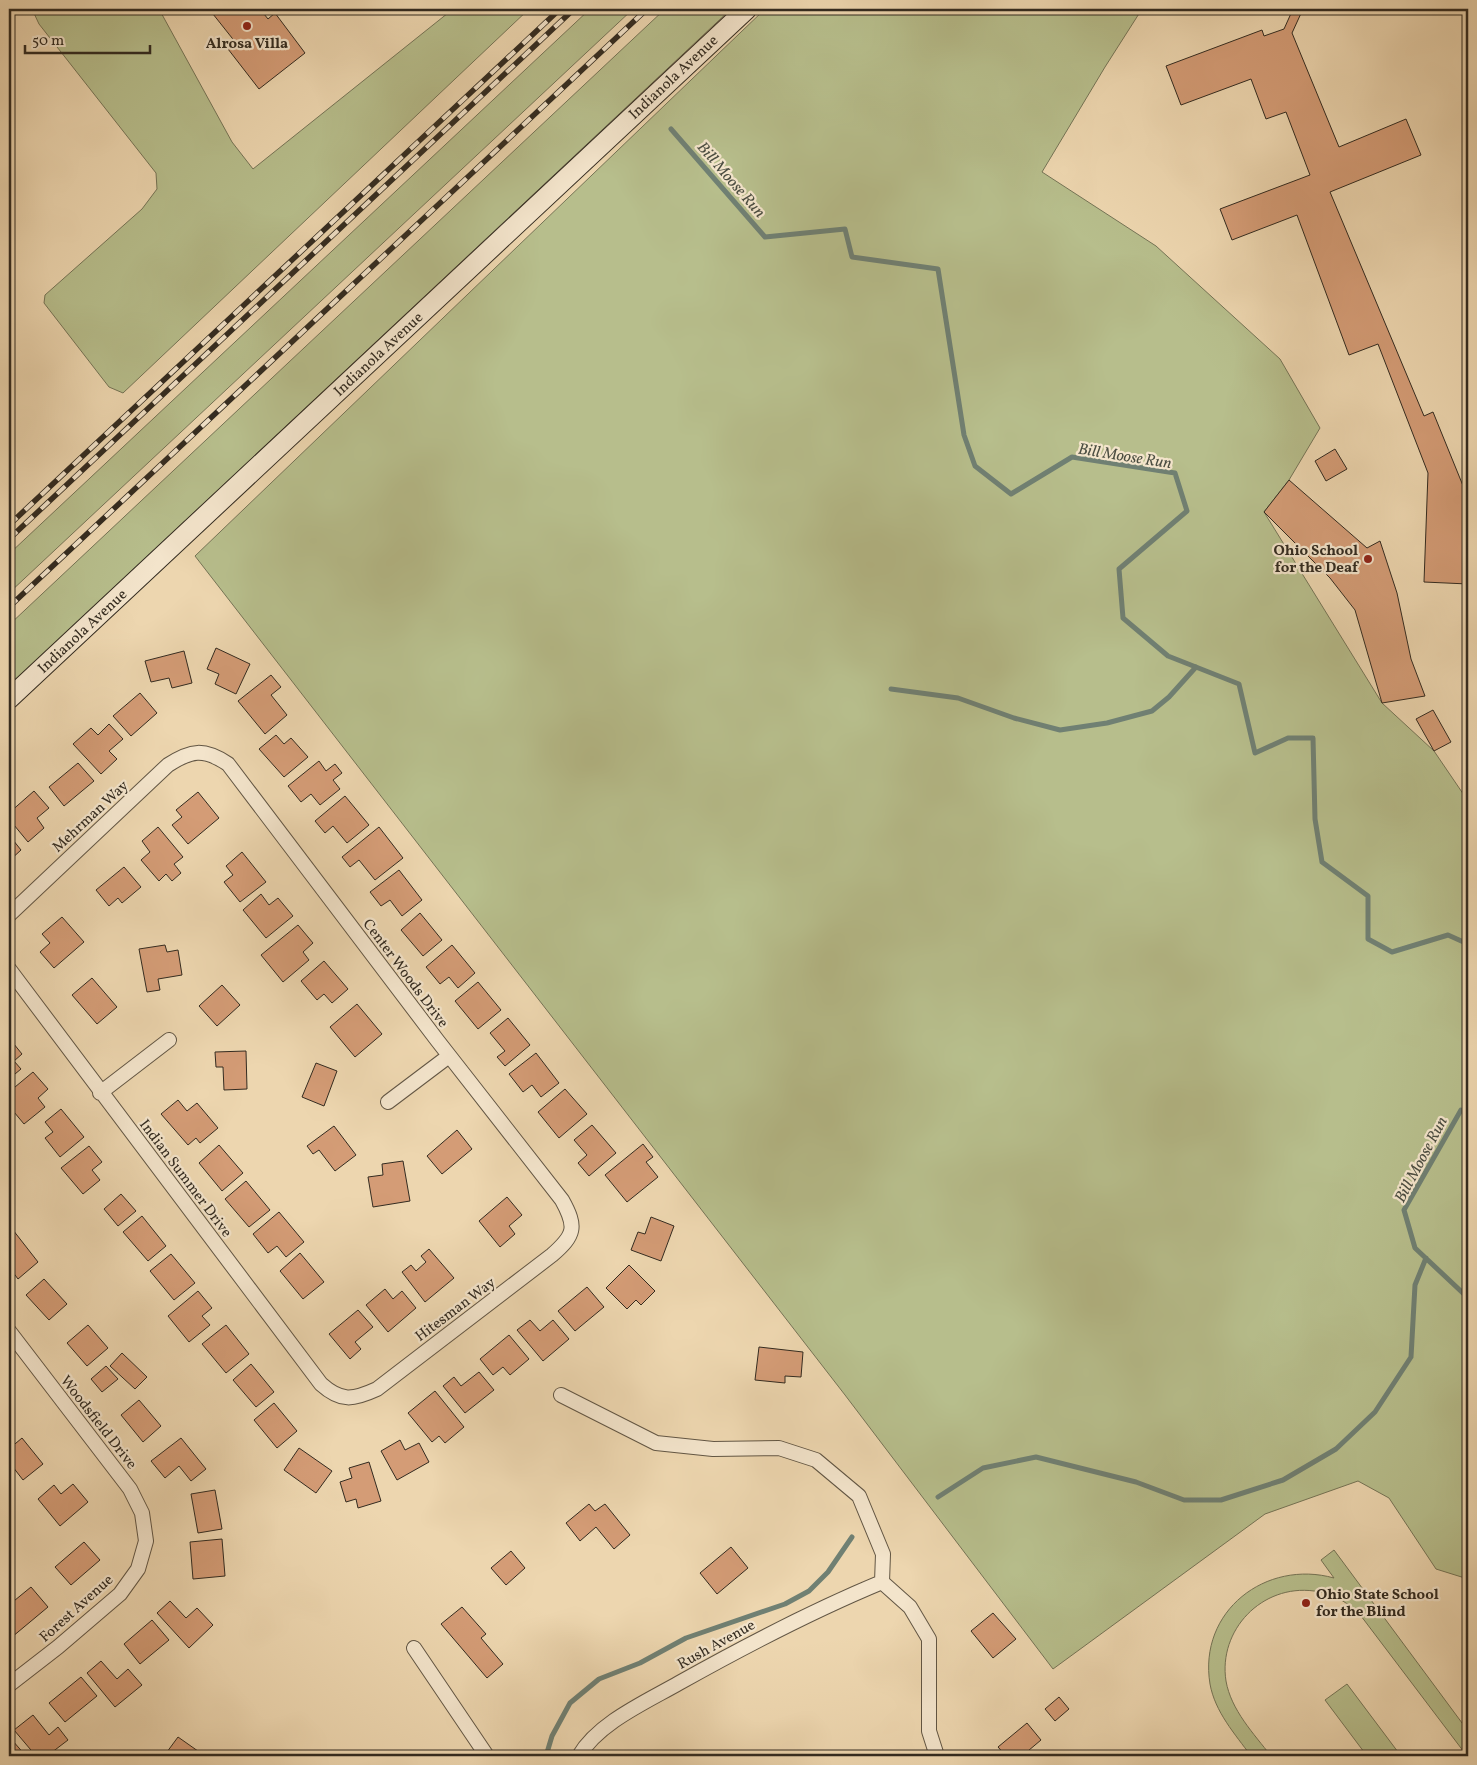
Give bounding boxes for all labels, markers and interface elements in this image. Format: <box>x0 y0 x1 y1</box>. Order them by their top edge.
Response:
marker: Alrosa Villa <box>241 20 253 32</box>
scale bar <box>25 22 150 54</box>
text: 50 m <box>32 31 64 52</box>
street label: Indianola Avenue <box>625 31 723 125</box>
place label: Alrosa Villa <box>206 34 288 55</box>
water label: Bill Moose Run <box>691 138 770 223</box>
street label: Indianola Avenue <box>330 308 428 402</box>
water label: Bill Moose Run <box>1076 439 1173 475</box>
place label: Ohio School for the Deaf <box>1273 541 1359 579</box>
marker: Ohio School for the Deaf <box>1362 553 1374 565</box>
street label: Indianola Avenue <box>34 585 132 679</box>
street label: Mehrman Way <box>48 776 134 858</box>
street label: Center Woods Drive <box>357 915 453 1033</box>
water label: Bill Moose Run <box>1390 1113 1454 1207</box>
street label: Indian Summer Drive <box>133 1115 236 1242</box>
street label: Hitesman Way <box>411 1273 500 1347</box>
street label: Woodsfield Drive <box>55 1372 141 1474</box>
street label: Forest Avenue <box>35 1570 119 1648</box>
place label: Ohio State School for the Blind <box>1316 1585 1439 1623</box>
marker: Ohio State School for the Blind <box>1300 1597 1312 1609</box>
street label: Rush Avenue <box>674 1615 759 1675</box>

